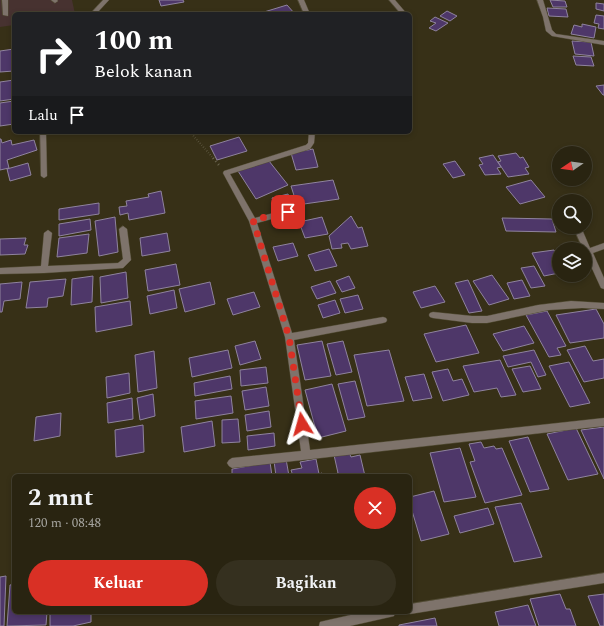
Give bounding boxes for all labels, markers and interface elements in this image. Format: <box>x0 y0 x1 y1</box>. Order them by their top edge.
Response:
text: 100 m <box>94 19 173 62</box>
icon: right <box>28 28 80 80</box>
text: Belok kanan <box>94 58 193 85</box>
text: Lalu <box>28 104 58 127</box>
icon: arrive <box>66 104 88 126</box>
north arrow <box>552 146 592 186</box>
map controls <box>552 146 592 282</box>
button: search <box>552 194 592 234</box>
pin <box>271 195 305 229</box>
icon: arrive <box>277 201 299 223</box>
button: layers <box>552 242 592 282</box>
position arrow <box>281 403 323 445</box>
text: 2 mnt <box>28 480 93 516</box>
button: close <box>354 487 396 529</box>
text: 120 m · 08:48 <box>28 513 101 533</box>
button: Keluar <box>28 560 208 606</box>
button: Bagikan <box>216 560 396 606</box>

